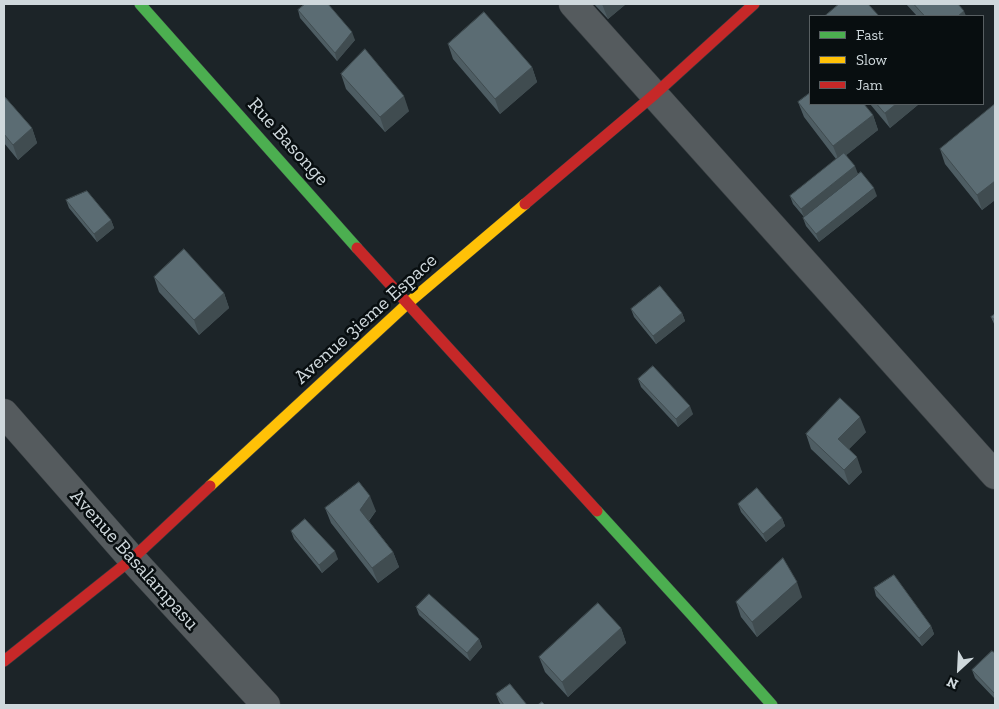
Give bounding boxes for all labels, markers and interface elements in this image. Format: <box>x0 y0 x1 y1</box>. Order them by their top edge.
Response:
legend <box>809 15 984 105</box>
text: Fast <box>856 26 884 44</box>
text: Slow <box>856 51 887 69</box>
text: Jam <box>856 76 883 94</box>
street label: Rue Basonge <box>242 93 334 191</box>
street label: Avenue 3ieme Espace <box>290 249 442 389</box>
street label: Avenue Basalampasu <box>65 485 203 635</box>
north arrow <box>934 644 984 694</box>
text: N <box>944 673 961 693</box>

